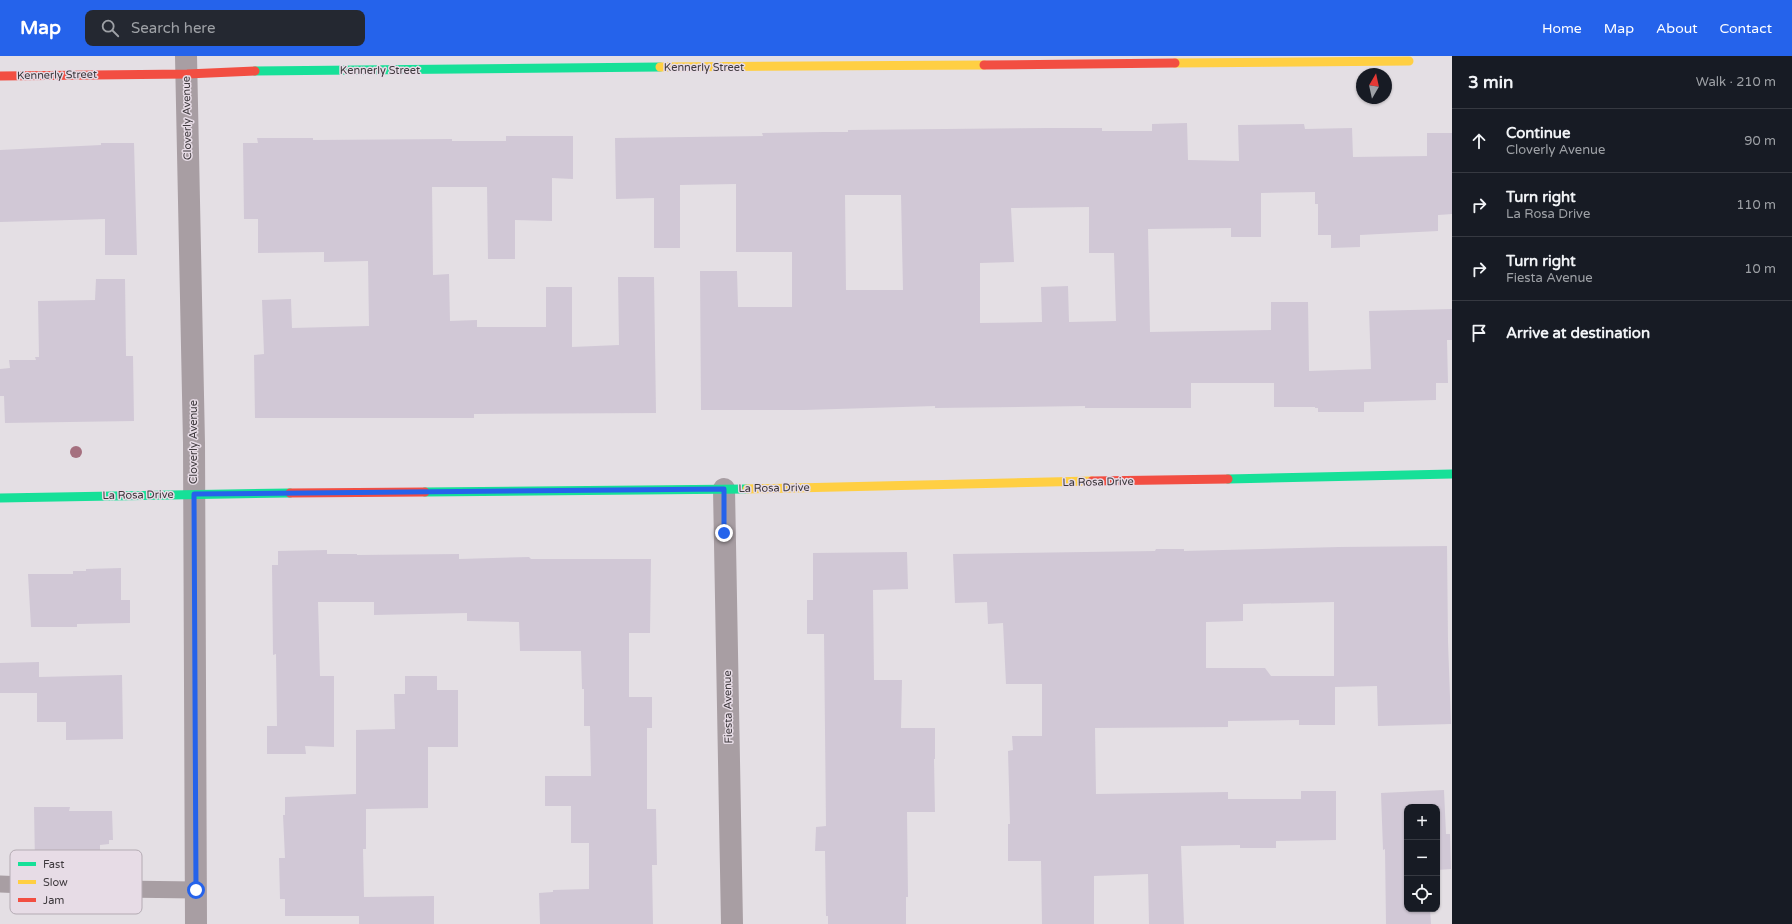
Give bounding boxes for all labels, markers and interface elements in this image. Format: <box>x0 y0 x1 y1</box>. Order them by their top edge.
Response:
search box <box>85 10 365 46</box>
text: Map <box>20 17 61 39</box>
icon: search <box>99 17 121 39</box>
text: Search here <box>131 19 215 37</box>
text: Home <box>1542 20 1582 37</box>
text: Map <box>1604 20 1634 37</box>
text: About <box>1656 20 1698 37</box>
text: Contact <box>1720 20 1772 37</box>
street label: Kennerly Street <box>664 61 744 74</box>
street label: Kennerly Street <box>340 64 420 77</box>
street label: Kennerly Street <box>17 68 97 82</box>
north arrow <box>1356 68 1392 104</box>
text: 3 min <box>1468 72 1513 93</box>
text: Walk · 210 m <box>1696 74 1776 90</box>
street label: Cloverly Avenue <box>180 76 194 160</box>
text: Continue <box>1506 124 1570 142</box>
icon: ahead <box>1468 130 1490 152</box>
text: 90 m <box>1744 133 1776 149</box>
text: Cloverly Avenue <box>1506 142 1605 158</box>
text: Turn right <box>1506 188 1576 206</box>
icon: right <box>1468 194 1490 216</box>
text: 110 m <box>1736 197 1776 213</box>
text: La Rosa Drive <box>1506 206 1590 222</box>
text: Turn right <box>1506 252 1576 270</box>
icon: right <box>1468 258 1490 280</box>
text: 10 m <box>1744 261 1776 277</box>
text: Fiesta Avenue <box>1506 270 1593 286</box>
icon: arrive <box>1468 322 1490 344</box>
text: Arrive at destination <box>1506 324 1650 342</box>
street label: Cloverly Avenue <box>187 400 200 484</box>
street label: La Rosa Drive <box>1062 475 1134 489</box>
street label: La Rosa Drive <box>738 481 810 495</box>
street label: La Rosa Drive <box>102 488 174 502</box>
route end <box>715 524 733 542</box>
street label: Fiesta Avenue <box>721 670 735 744</box>
map controls <box>1404 804 1440 912</box>
button: + <box>1404 804 1440 840</box>
button: − <box>1404 840 1440 876</box>
legend <box>10 850 142 914</box>
text: Fast <box>43 858 64 871</box>
text: Slow <box>43 876 68 889</box>
button: locate <box>1404 876 1440 912</box>
route start <box>187 881 205 899</box>
text: Jam <box>43 894 64 907</box>

